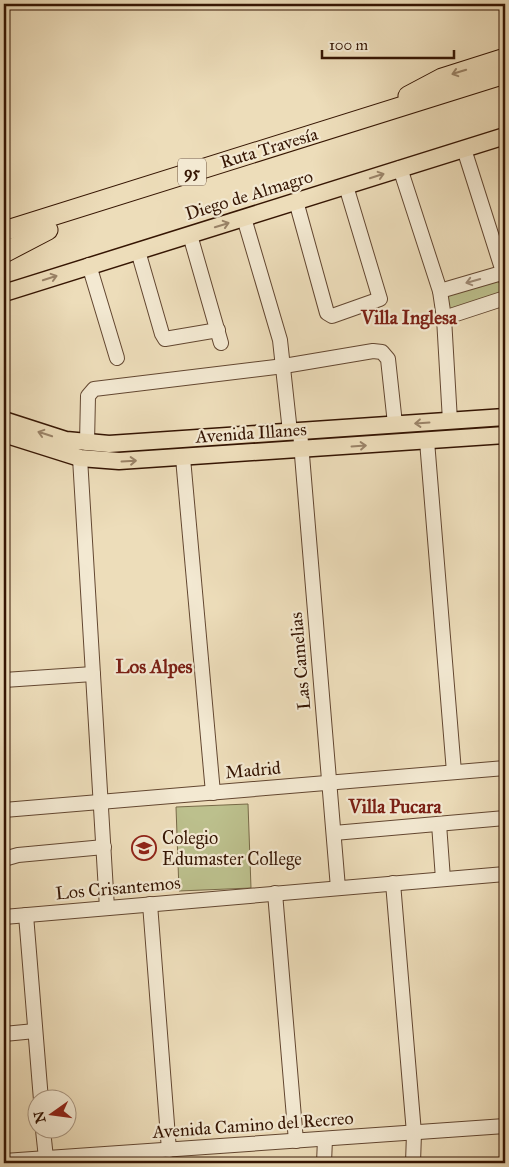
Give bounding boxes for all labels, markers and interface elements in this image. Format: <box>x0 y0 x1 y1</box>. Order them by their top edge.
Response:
scale bar <box>322 28 454 60</box>
text: 100 m <box>329 36 369 54</box>
one-way arrow <box>451 68 467 78</box>
street label: Ruta Travesía <box>217 123 321 173</box>
road number: 95 <box>178 158 206 186</box>
street label: Diego de Almagro <box>182 165 316 226</box>
one-way arrow <box>369 170 385 180</box>
one-way arrow <box>214 219 230 229</box>
one-way arrow <box>42 273 58 282</box>
one-way arrow <box>465 277 481 287</box>
district label: Villa Inglesa <box>360 306 458 330</box>
street label: Avenida Illanes <box>194 418 307 448</box>
one-way arrow <box>414 418 430 427</box>
one-way arrow <box>37 428 53 438</box>
one-way arrow <box>351 441 367 451</box>
one-way arrow <box>120 456 136 465</box>
street label: Las Camelias <box>285 611 315 711</box>
district label: Los Alpes <box>115 655 193 679</box>
street label: Madrid <box>224 757 282 783</box>
district label: Villa Pucara <box>347 795 442 818</box>
place label: Colegio Edumaster College <box>162 827 302 871</box>
school or university icon: Colegio Edumaster College <box>131 835 157 861</box>
street label: Los Crisantemos <box>55 872 181 904</box>
north arrow <box>28 1090 78 1140</box>
street label: Avenida Camino del Recreo <box>151 1107 354 1143</box>
text: N <box>30 1109 50 1125</box>

